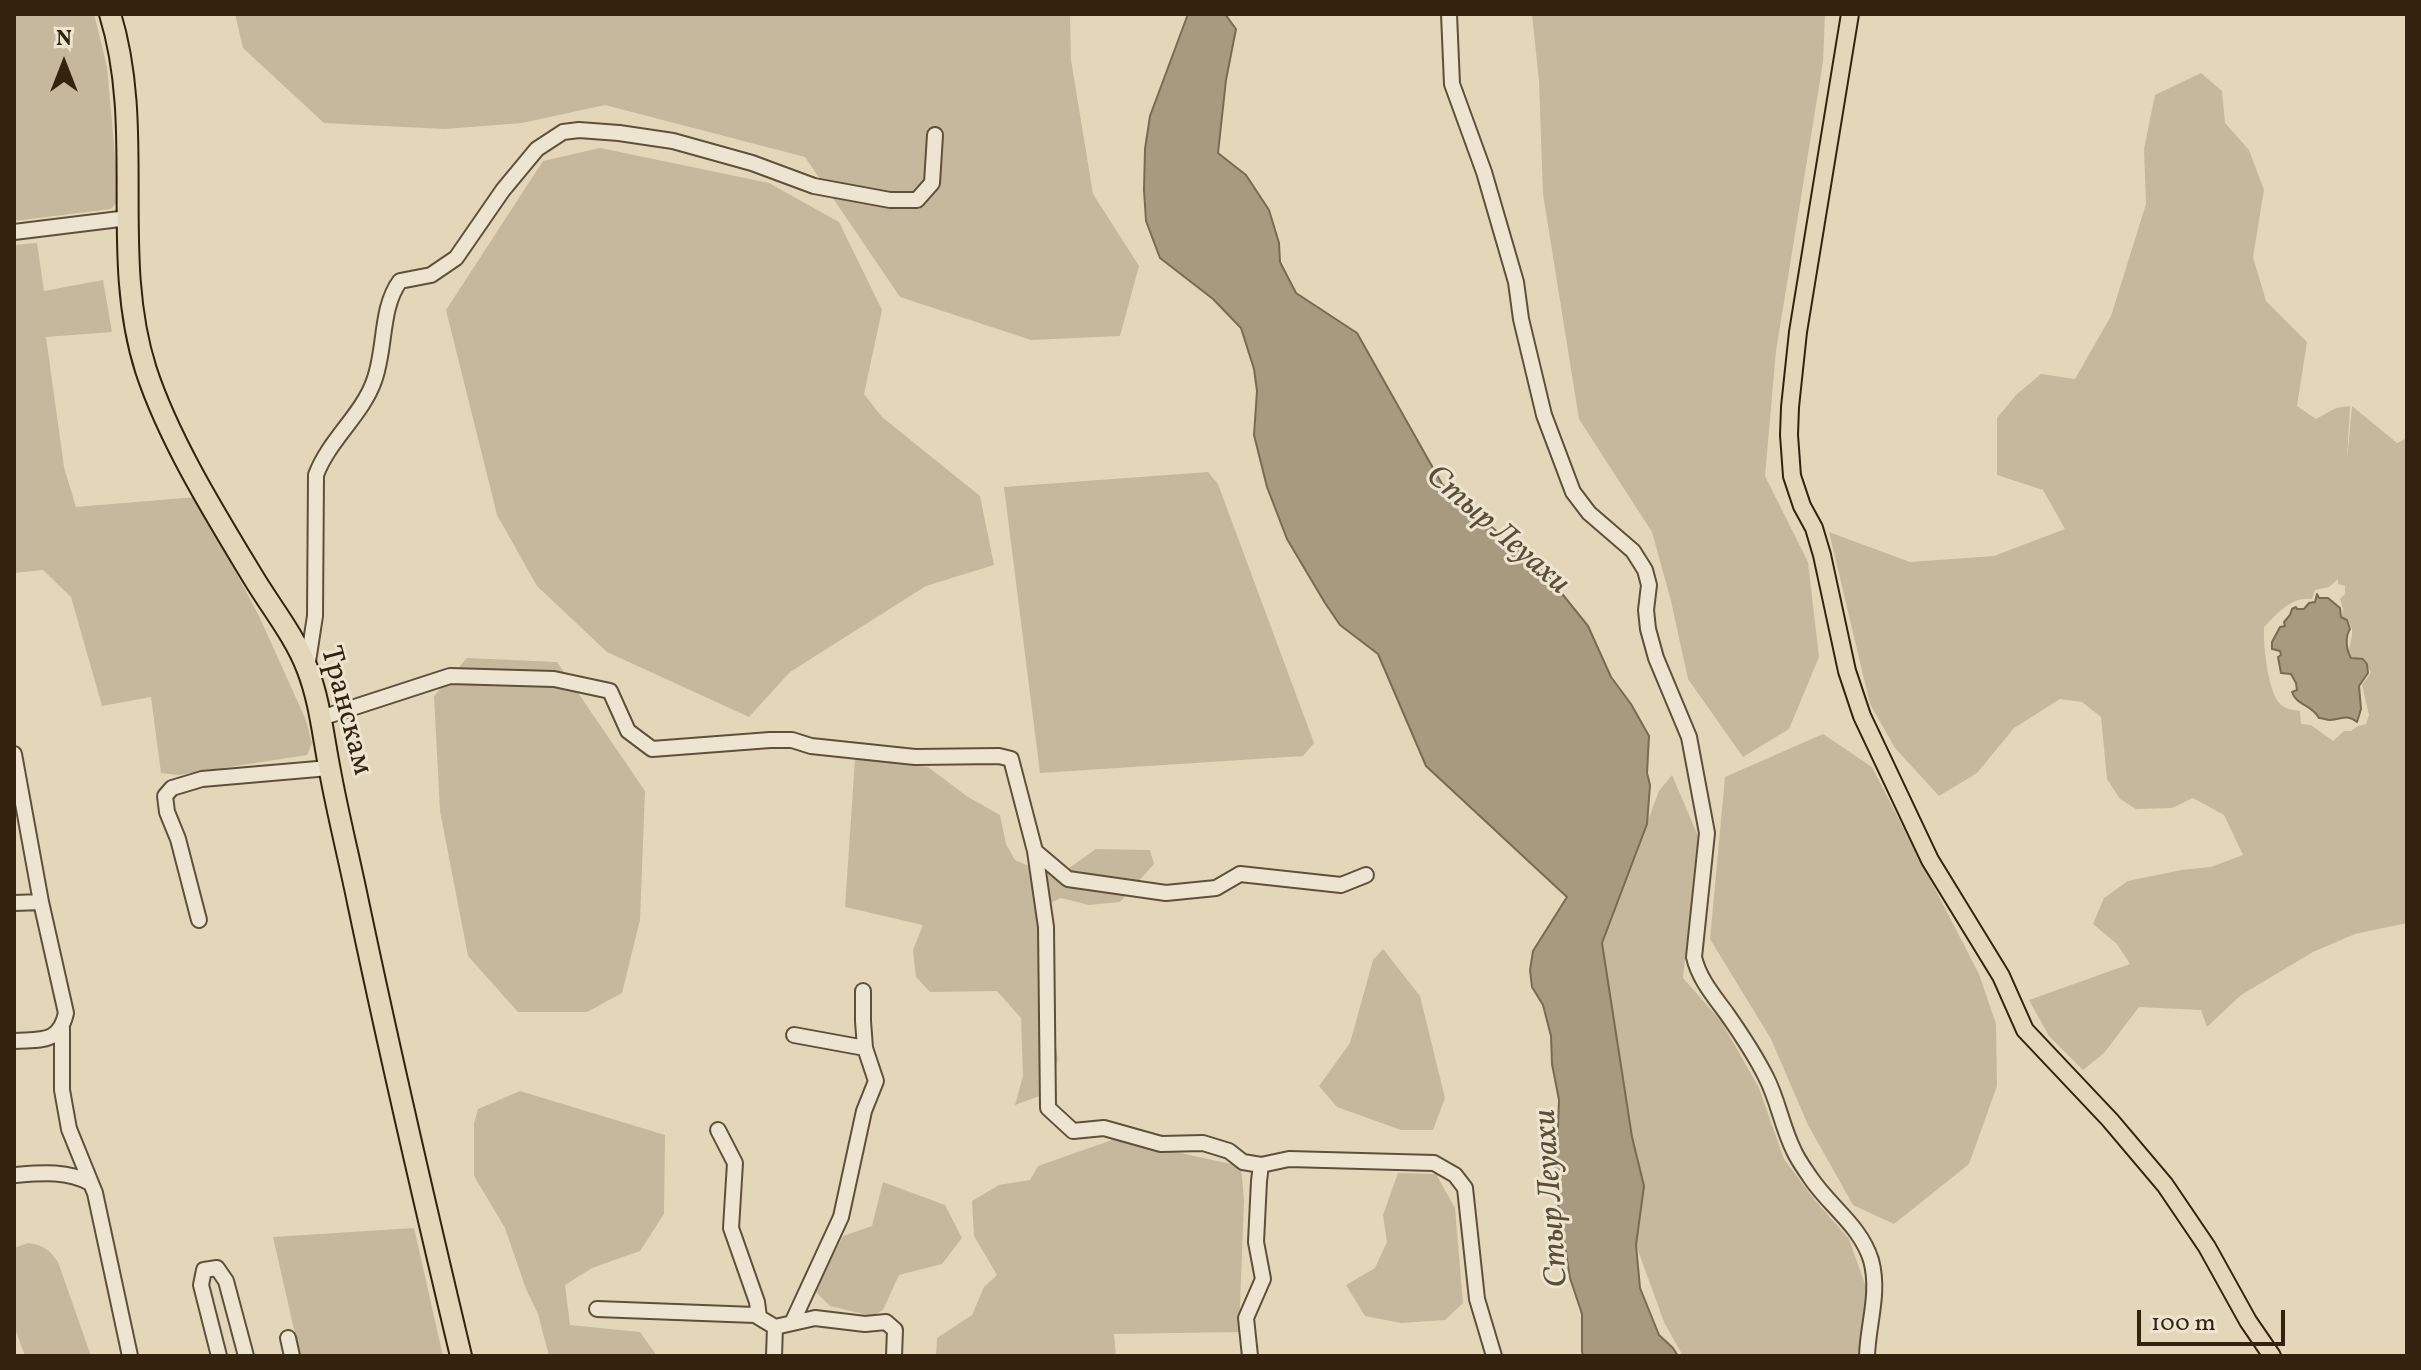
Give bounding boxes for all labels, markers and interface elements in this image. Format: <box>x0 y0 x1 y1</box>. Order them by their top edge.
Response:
north arrow <box>24 24 104 104</box>
text: N <box>56 24 72 55</box>
water label: Стыр Леуахи <box>1416 459 1576 605</box>
street label: Транскам <box>310 643 378 779</box>
water label: Стыр Леуахи <box>1529 1108 1579 1288</box>
scale bar <box>2141 1294 2289 1344</box>
text: 100 m <box>2151 1307 2216 1341</box>

